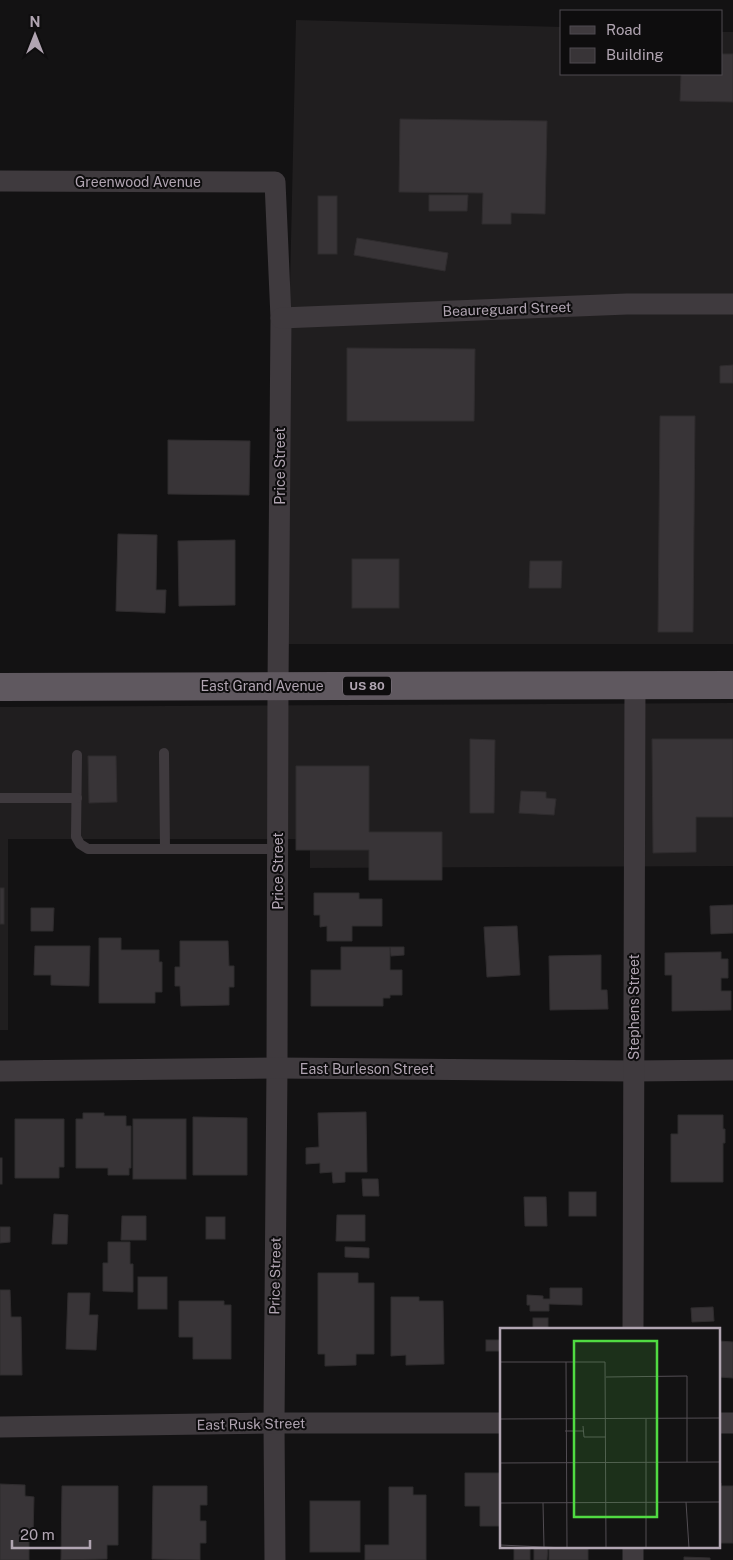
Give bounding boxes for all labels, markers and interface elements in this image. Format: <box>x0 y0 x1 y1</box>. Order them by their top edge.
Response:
north arrow <box>10 10 60 60</box>
legend <box>560 10 723 75</box>
text: N <box>30 14 40 30</box>
text: Road <box>606 21 642 38</box>
text: Building <box>606 46 664 63</box>
street label: Greenwood Avenue <box>75 174 201 190</box>
street label: Beaureguard Street <box>442 299 572 319</box>
street label: Price Street <box>272 427 288 505</box>
road number: US 80 <box>343 676 391 696</box>
street label: East Grand Avenue <box>200 678 324 694</box>
street label: Price Street <box>270 832 286 910</box>
street label: Stephens Street <box>626 954 642 1060</box>
street label: East Burleson Street <box>300 1061 434 1077</box>
street label: Price Street <box>266 1237 284 1315</box>
inset map <box>500 1328 720 1548</box>
street label: East Rusk Street <box>196 1415 306 1433</box>
scale bar <box>12 1518 90 1550</box>
text: 20 m <box>20 1526 55 1543</box>

